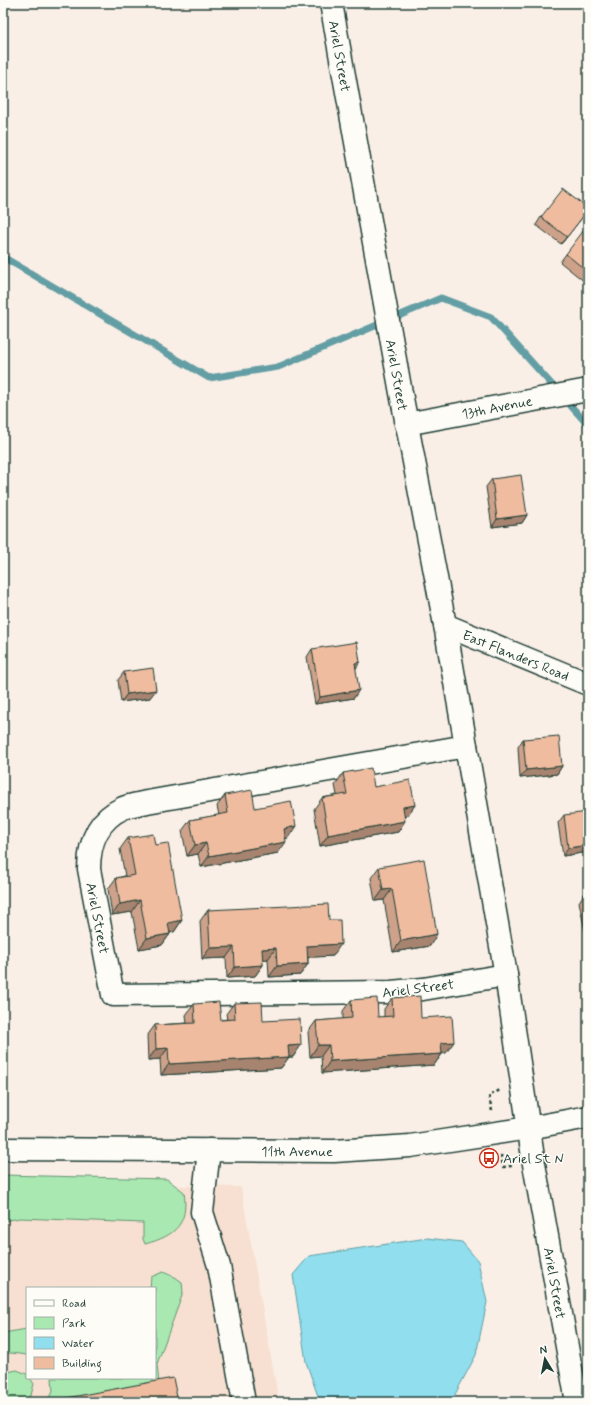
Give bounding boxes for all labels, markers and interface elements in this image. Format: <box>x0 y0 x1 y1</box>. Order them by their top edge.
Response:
street label: Ariel Street <box>324 19 354 94</box>
street label: Ariel Street <box>381 338 411 413</box>
street label: 13th Avenue <box>460 392 534 424</box>
street label: East Flanders Road <box>460 626 572 686</box>
street label: Ariel Street <box>81 881 113 956</box>
street label: Ariel Street <box>381 976 456 1002</box>
street label: 11th Avenue <box>261 1143 333 1161</box>
bus stop icon: Ariel St N <box>478 1147 500 1169</box>
place label: Ariel St N <box>503 1150 564 1168</box>
street label: Ariel Street <box>539 1246 569 1321</box>
legend <box>26 1287 156 1379</box>
text: Road <box>62 1296 86 1312</box>
text: Park <box>62 1316 86 1332</box>
text: Water <box>62 1336 94 1352</box>
north arrow <box>525 1339 565 1379</box>
text: N <box>539 1343 548 1358</box>
text: Building <box>62 1356 102 1373</box>

